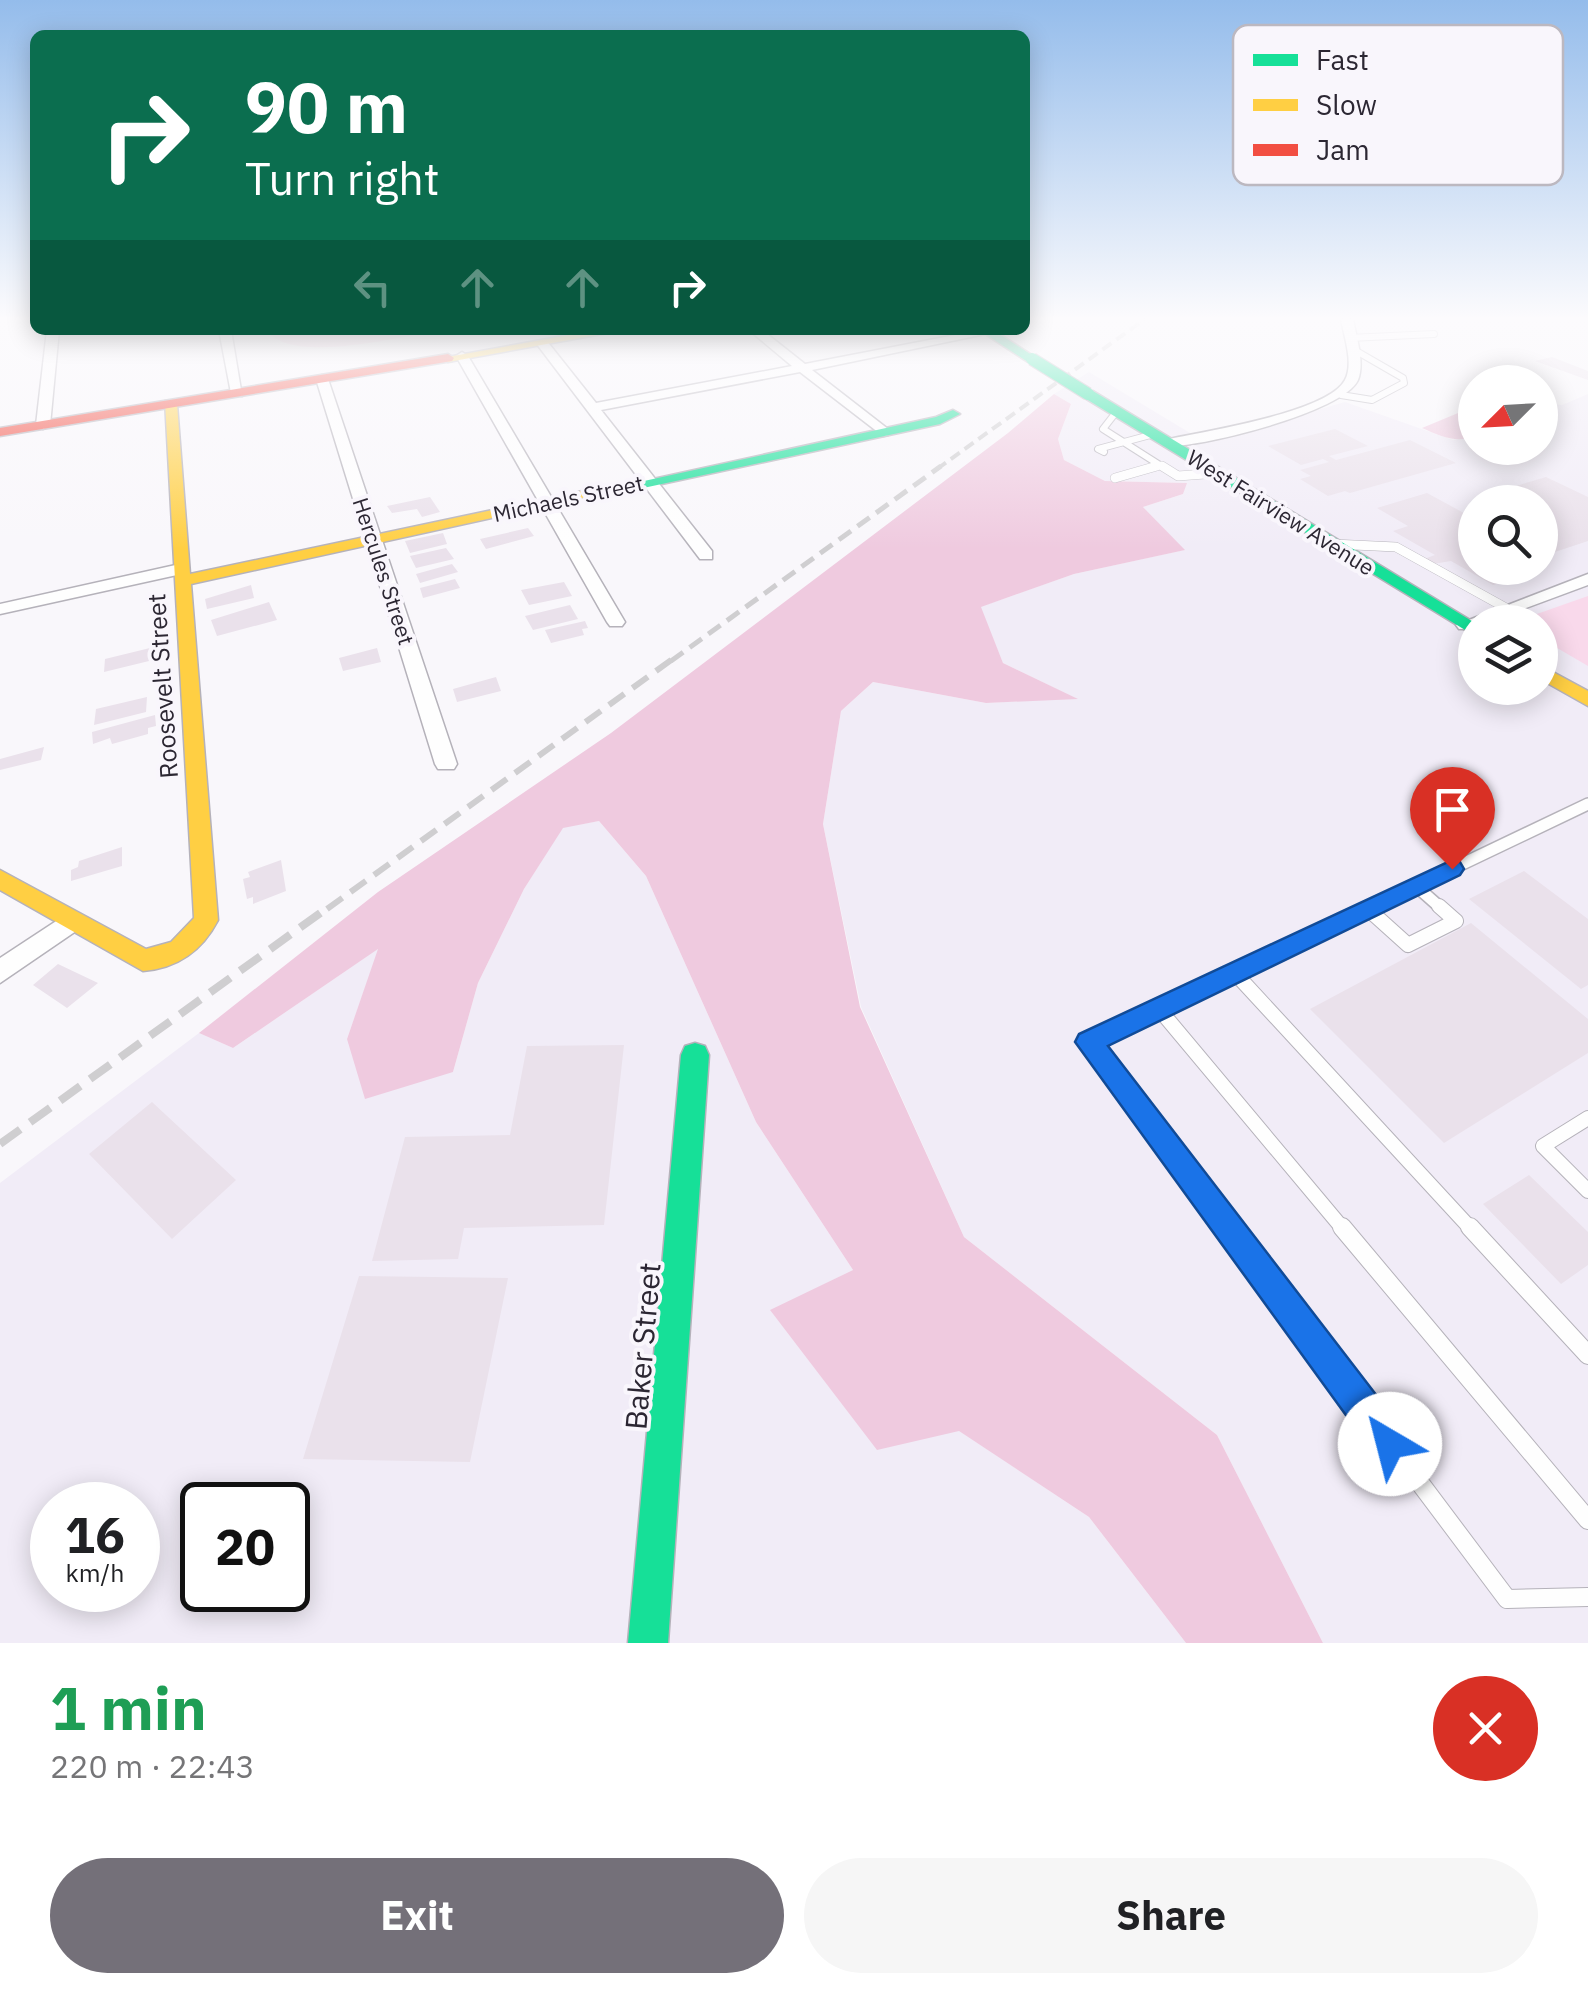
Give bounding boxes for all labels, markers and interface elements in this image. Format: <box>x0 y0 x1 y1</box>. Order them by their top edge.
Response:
legend <box>1233 25 1563 185</box>
text: Fast <box>1316 41 1369 78</box>
text: 90 m <box>245 61 408 152</box>
icon: right <box>80 70 210 200</box>
text: Slow <box>1316 86 1377 123</box>
text: Jam <box>1316 131 1370 168</box>
text: Turn right <box>245 149 440 207</box>
icon: left <box>345 260 400 315</box>
icon: ahead <box>450 260 505 315</box>
icon: ahead <box>555 260 610 315</box>
icon: right <box>660 260 715 315</box>
north arrow <box>1458 365 1558 465</box>
map controls <box>1458 365 1558 705</box>
street label: West Fairview Avenue <box>1182 443 1380 581</box>
street label: Michaels Street <box>490 468 646 528</box>
button: search <box>1458 485 1558 585</box>
street label: Hercules Street <box>346 494 422 648</box>
street label: Roosevelt Street <box>139 593 185 779</box>
button: layers <box>1458 605 1558 705</box>
pin <box>1410 767 1495 870</box>
icon: arrive <box>1425 782 1480 837</box>
street label: Baker Street <box>615 1261 669 1431</box>
position arrow <box>1338 1392 1442 1496</box>
speed limit sign: 20 <box>180 1482 310 1612</box>
text: 16 <box>65 1502 125 1567</box>
text: km/h <box>66 1556 124 1589</box>
text: 1 min <box>50 1668 207 1747</box>
button: close <box>1433 1676 1538 1781</box>
text: 220 m · 22:43 <box>50 1745 255 1787</box>
button: Exit <box>50 1858 784 1973</box>
button: Share <box>804 1858 1538 1973</box>

